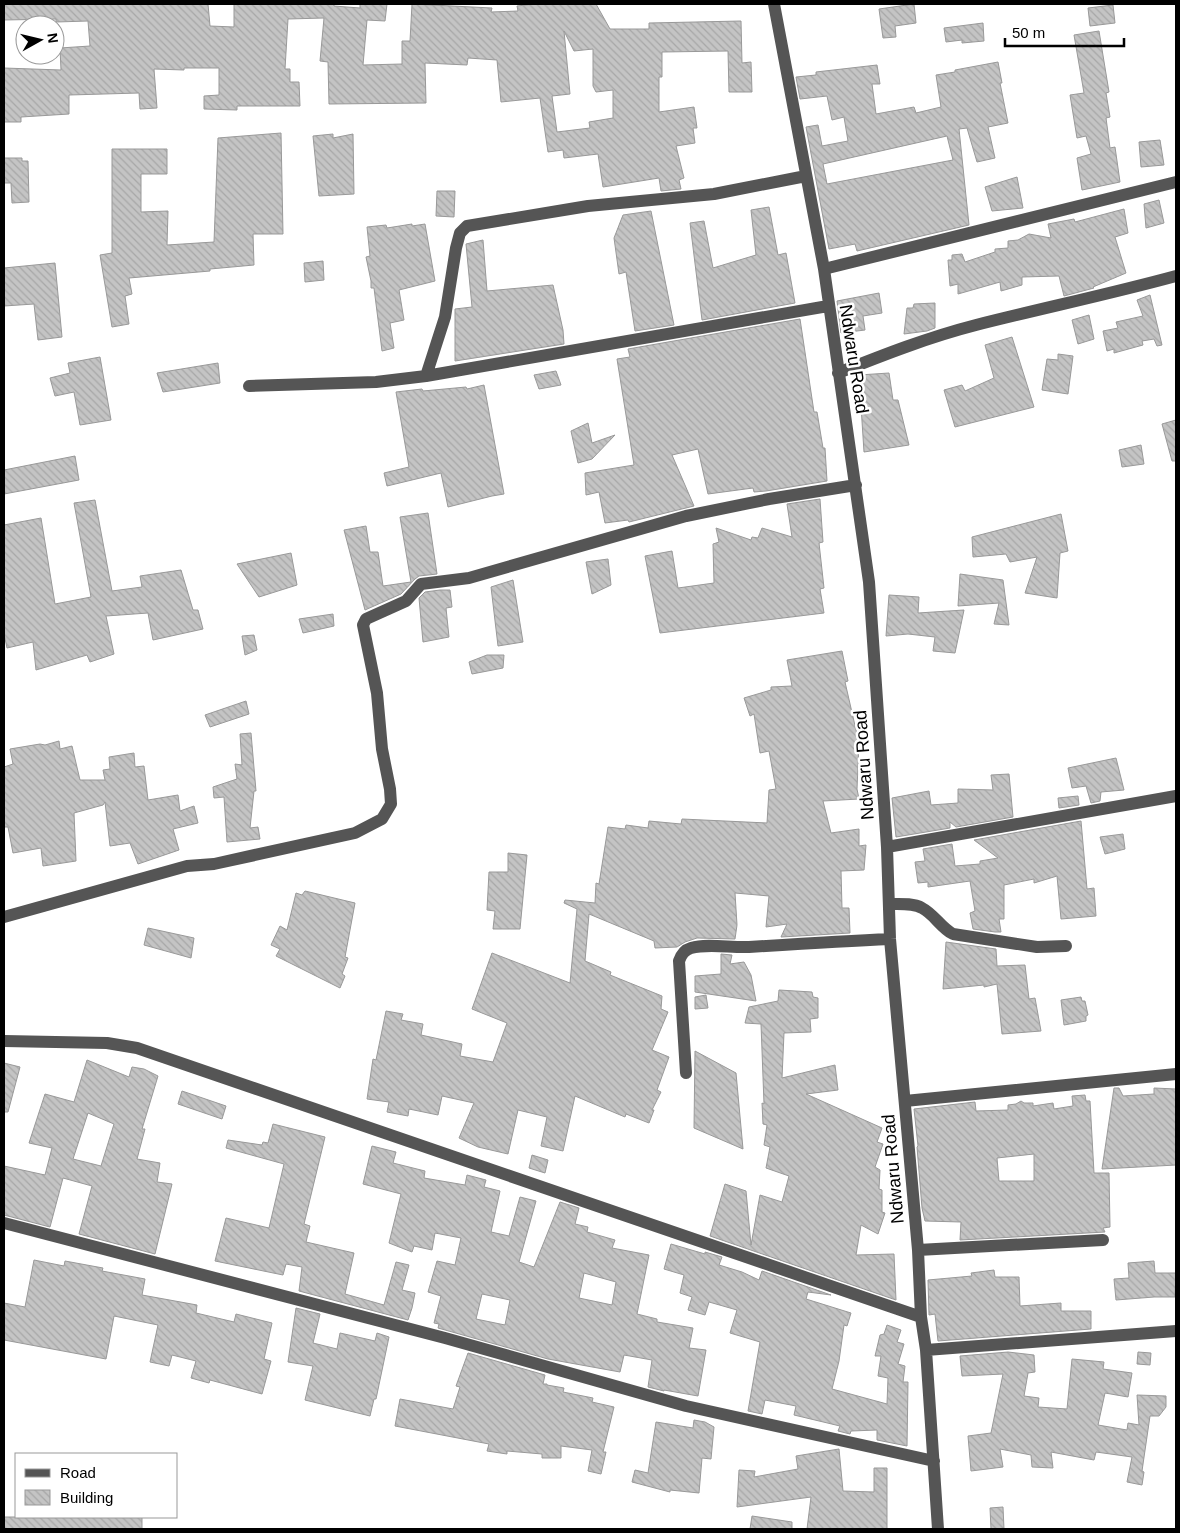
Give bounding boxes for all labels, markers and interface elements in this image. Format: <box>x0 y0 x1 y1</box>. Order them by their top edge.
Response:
north arrow <box>15 15 65 65</box>
scale bar <box>1005 15 1124 47</box>
text: 50 m <box>1012 24 1045 41</box>
text: N <box>44 32 62 44</box>
street label: Ndwaru Road <box>836 303 872 415</box>
street label: Ndwaru Road <box>850 709 878 821</box>
street label: Ndwaru Road <box>878 1113 908 1225</box>
legend <box>15 1453 178 1518</box>
text: Road <box>60 1464 96 1481</box>
text: Building <box>60 1489 113 1506</box>

